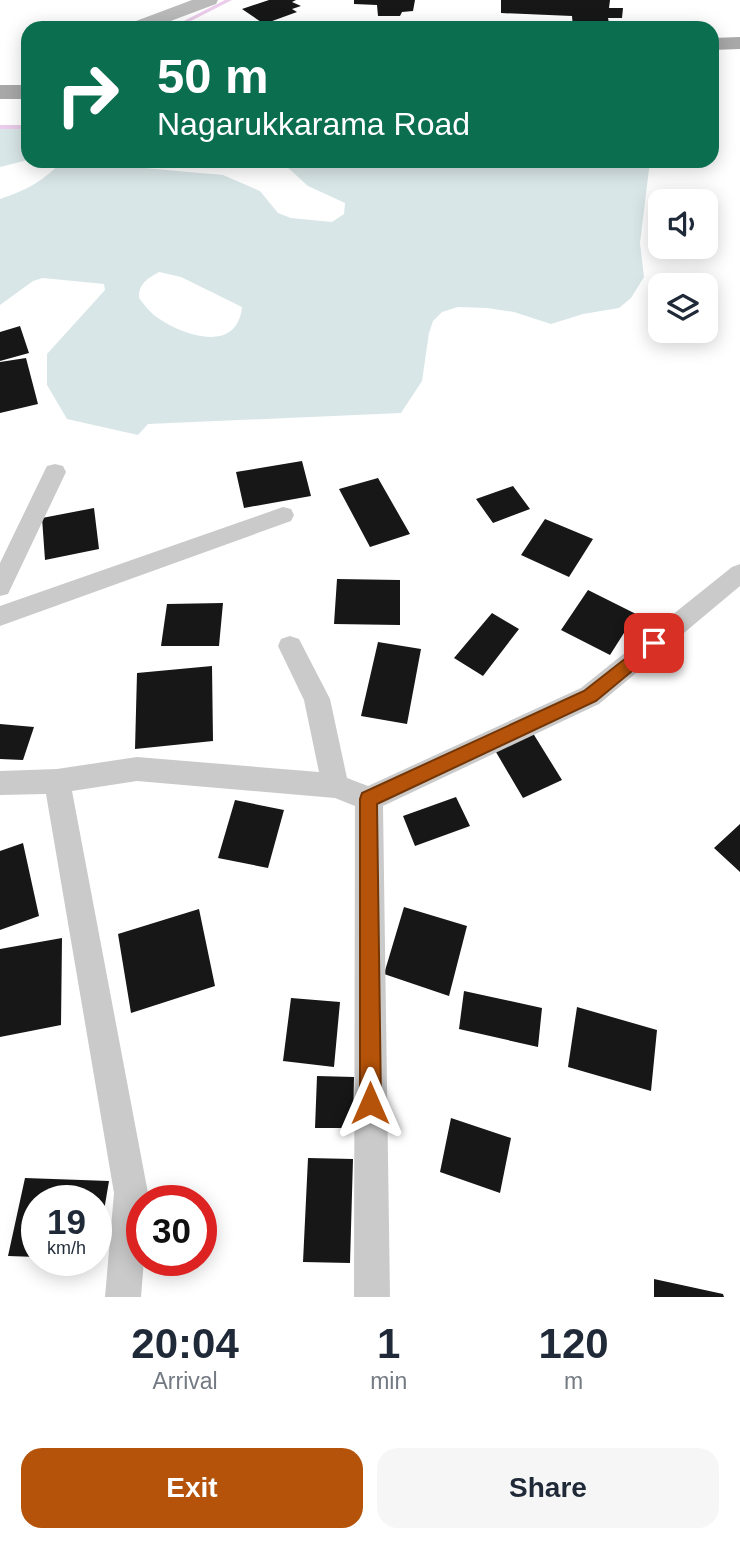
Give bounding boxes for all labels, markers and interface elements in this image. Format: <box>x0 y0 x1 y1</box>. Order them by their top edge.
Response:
icon: right <box>42 49 133 140</box>
text: 50 m <box>157 49 269 103</box>
text: Nagarukkarama Road <box>157 106 470 142</box>
map controls <box>648 189 718 343</box>
button: sound <box>648 189 718 259</box>
button: layers <box>648 273 718 343</box>
pin <box>624 613 684 673</box>
icon: arrive <box>635 624 673 662</box>
position arrow <box>333 1066 407 1140</box>
speed limit sign: 30 <box>126 1185 217 1276</box>
text: 19 <box>47 1202 86 1241</box>
text: km/h <box>47 1238 86 1258</box>
text: 20:04 <box>131 1320 239 1367</box>
text: 1 <box>377 1320 400 1367</box>
text: 120 <box>539 1320 609 1367</box>
text: Arrival <box>152 1368 218 1394</box>
text: min <box>370 1368 407 1394</box>
text: m <box>564 1368 583 1394</box>
button: Exit <box>21 1448 363 1528</box>
button: Share <box>377 1448 719 1528</box>

